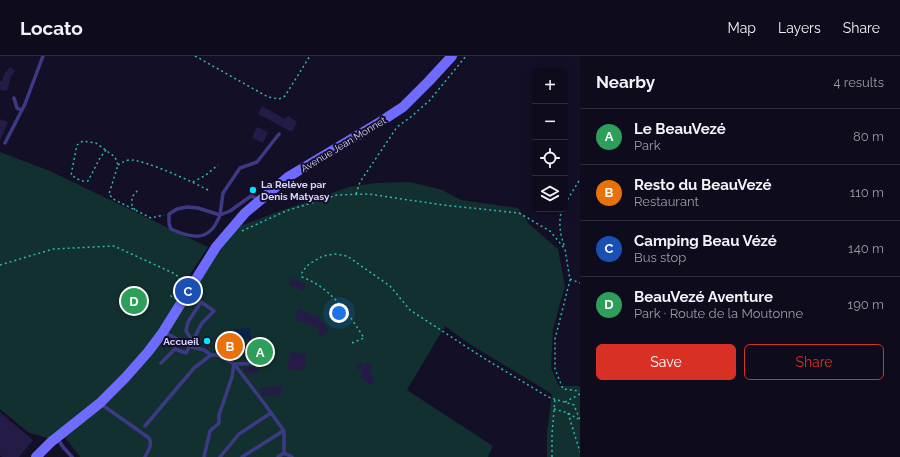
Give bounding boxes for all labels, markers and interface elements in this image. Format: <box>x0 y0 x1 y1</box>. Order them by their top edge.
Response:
text: Locato <box>20 17 83 39</box>
text: Map <box>728 20 756 36</box>
text: Layers <box>778 20 821 36</box>
text: Share <box>843 20 880 36</box>
map controls <box>532 68 568 212</box>
button: + <box>532 68 568 104</box>
text: Nearby <box>596 72 655 92</box>
text: 4 results <box>833 75 884 90</box>
button: − <box>532 104 568 140</box>
street label: Avenue Jean Monnet <box>299 114 388 174</box>
text: Le BeauVezé <box>634 120 726 138</box>
text: A <box>605 129 613 144</box>
text: 80 m <box>853 129 884 144</box>
text: Park <box>634 138 661 153</box>
button: locate <box>532 140 568 176</box>
button: layers <box>532 176 568 212</box>
text: Resto du BeauVezé <box>634 176 772 194</box>
place label: La Relève par Denis Matyasy <box>261 179 330 202</box>
marker: La Relève par Denis Matyasy <box>248 185 258 195</box>
text: B <box>605 185 613 200</box>
text: 110 m <box>850 185 884 200</box>
text: Restaurant <box>634 194 699 209</box>
text: Camping Beau Vézé <box>634 232 777 250</box>
text: C <box>605 241 613 256</box>
text: 140 m <box>848 241 884 256</box>
text: Bus stop <box>634 250 686 265</box>
pin: C <box>175 276 201 306</box>
pin: D <box>121 286 147 316</box>
text: BeauVezé Aventure <box>634 288 773 306</box>
text: D <box>604 297 614 312</box>
text: 190 m <box>848 297 884 312</box>
your location <box>329 303 349 323</box>
text: Park · Route de la Moutonne <box>634 306 803 321</box>
pin: B <box>217 331 243 361</box>
place label: Accueil <box>163 336 200 347</box>
marker: Accueil <box>202 336 212 346</box>
pin: A <box>247 337 273 367</box>
button: Save <box>596 344 736 380</box>
button: Share <box>744 344 884 380</box>

